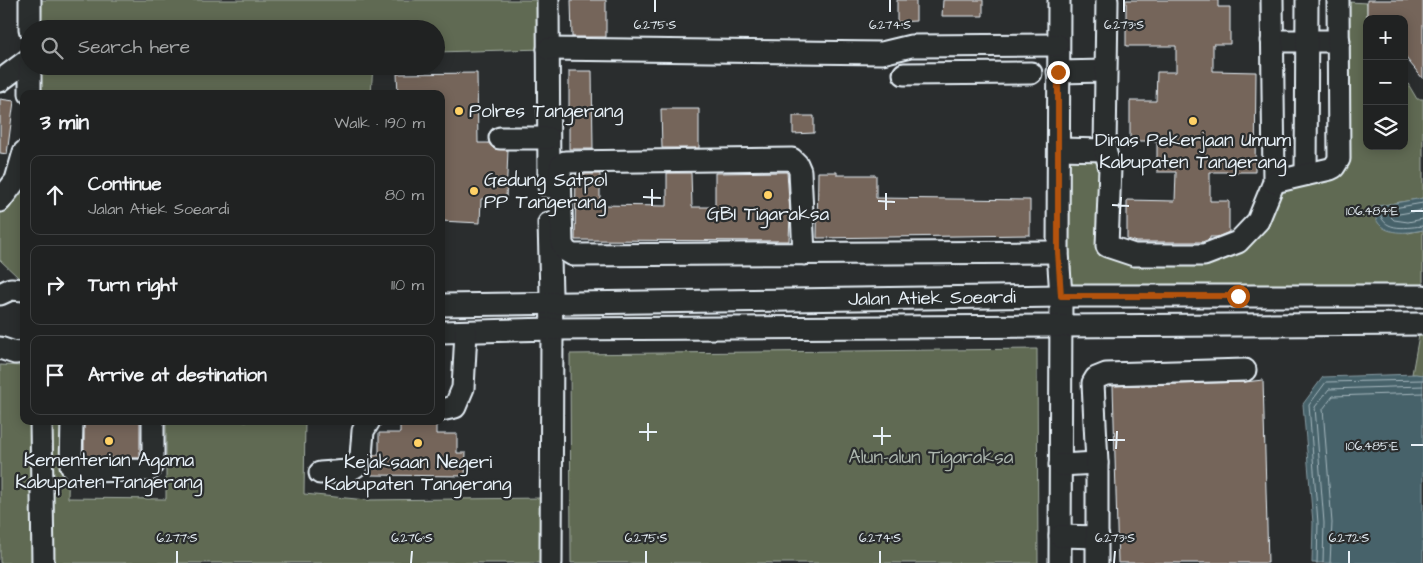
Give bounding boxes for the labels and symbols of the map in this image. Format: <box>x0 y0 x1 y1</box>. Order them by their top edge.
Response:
text: 6.275°S <box>634 17 676 34</box>
text: 6.274°S <box>869 17 911 34</box>
text: 6.273°S <box>1104 17 1144 34</box>
route end <box>1047 61 1070 84</box>
place label: Polres Tangerang <box>469 98 623 126</box>
marker: Polres Tangerang <box>453 105 465 117</box>
marker: Dinas Pekerjaan Umum Kabupaten Tangerang <box>1187 115 1199 127</box>
place label: Dinas Pekerjaan Umum Kabupaten Tangerang <box>1095 127 1291 177</box>
place label: Gedung Satpol PP Tangerang <box>484 167 608 217</box>
marker: Gedung Satpol PP Tangerang <box>468 185 480 197</box>
marker: GBI Tigaraksa <box>762 189 774 201</box>
place label: GBI Tigaraksa <box>707 201 830 229</box>
text: 106.484°E <box>1346 203 1398 220</box>
street label: Jalan Atiek Soeardi <box>848 283 1016 313</box>
route start <box>1227 285 1250 308</box>
marker: Kementerian Agama Kabupaten Tangerang <box>103 435 115 447</box>
marker: Kejaksaan Negeri Kabupaten Tangerang <box>412 437 424 449</box>
text: 106.485°E <box>1346 438 1398 455</box>
park label: Alun-alun Tigaraksa <box>849 444 1014 472</box>
place label: Kementerian Agama Kabupaten Tangerang <box>15 447 203 497</box>
place label: Kejaksaan Negeri Kabupaten Tangerang <box>324 449 512 499</box>
text: 6.277°S <box>156 530 198 547</box>
text: 6.276°S <box>391 530 433 547</box>
text: 6.275°S <box>625 530 667 547</box>
text: 6.274°S <box>859 530 901 547</box>
text: 6.273°S <box>1095 530 1135 547</box>
text: 6.272°S <box>1329 530 1370 547</box>

